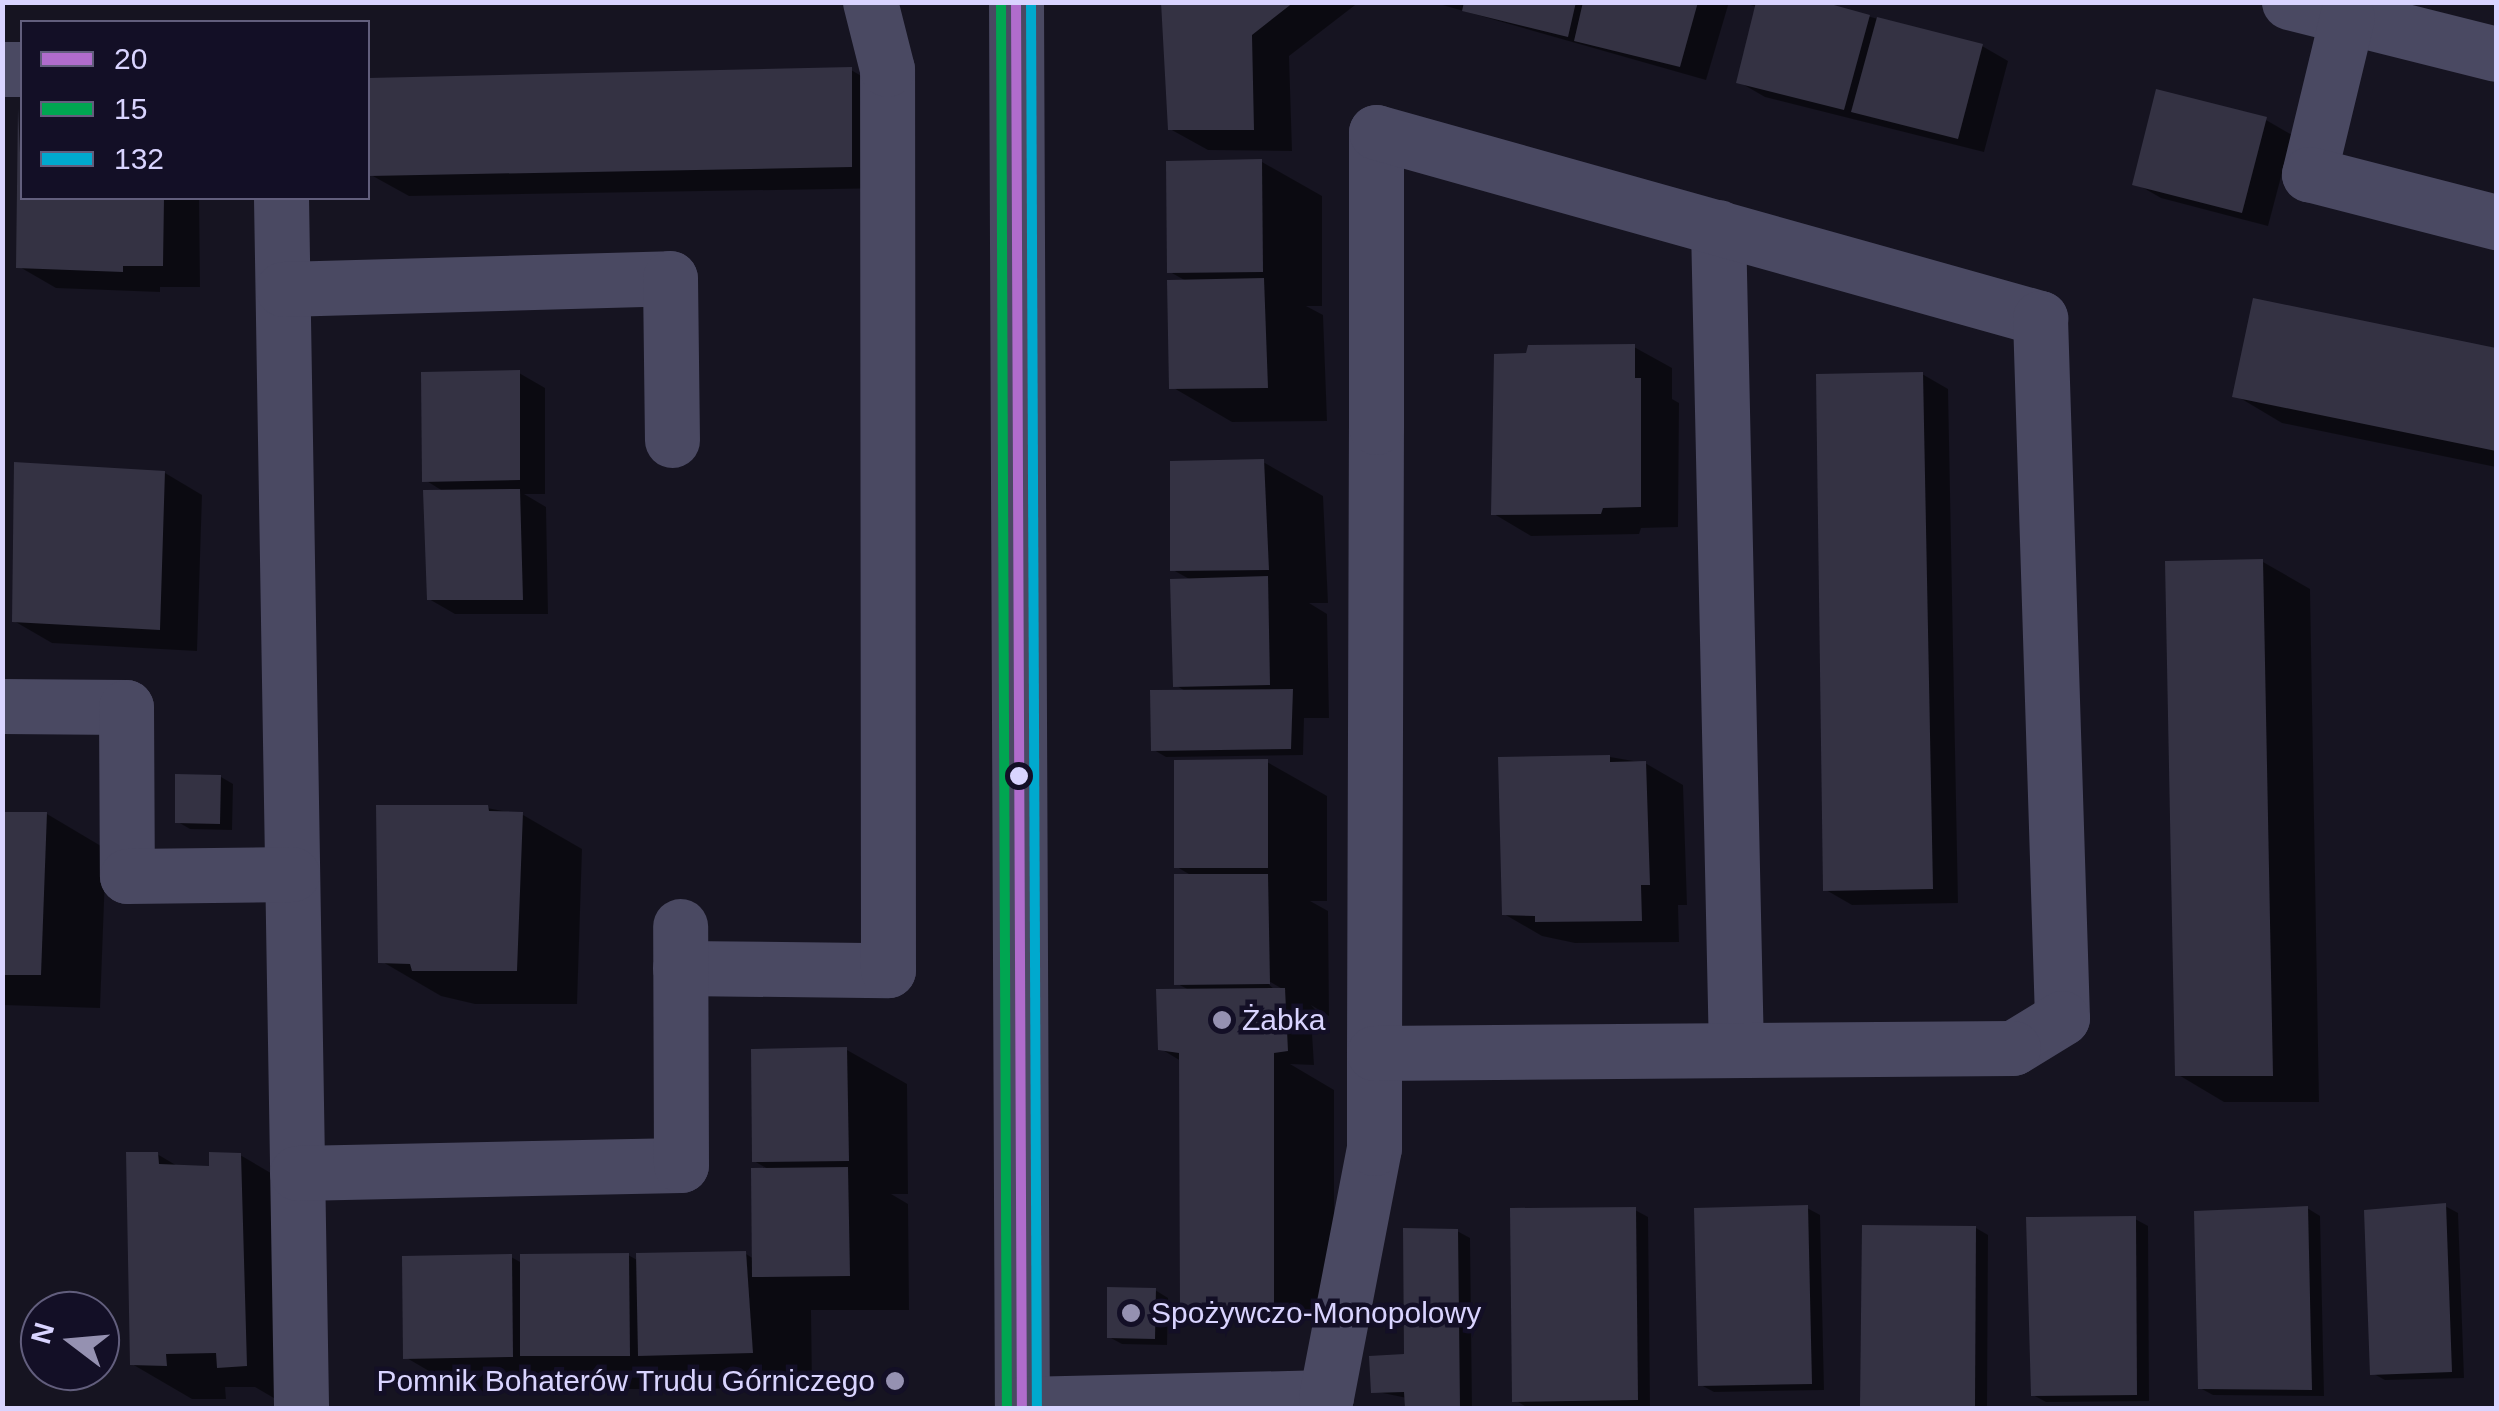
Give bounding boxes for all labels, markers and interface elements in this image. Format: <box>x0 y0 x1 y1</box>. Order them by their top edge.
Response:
legend <box>20 20 370 200</box>
text: 20 <box>114 42 147 75</box>
text: 15 <box>114 92 147 125</box>
text: 132 <box>114 142 164 175</box>
unlabelled marker <box>1009 766 1029 786</box>
place label: Żabka <box>1242 1002 1325 1038</box>
marker: Żabka <box>1211 1009 1233 1031</box>
north arrow <box>20 1291 120 1391</box>
place label: Spożywczo-Monopolowy <box>1151 1295 1481 1331</box>
marker: Spożywczo-Monopolowy <box>1120 1302 1142 1324</box>
text: N <box>25 1319 60 1347</box>
place label: Pomnik Bohaterów Trudu Górniczego <box>376 1363 875 1399</box>
marker: Pomnik Bohaterów Trudu Górniczego <box>884 1370 906 1392</box>

